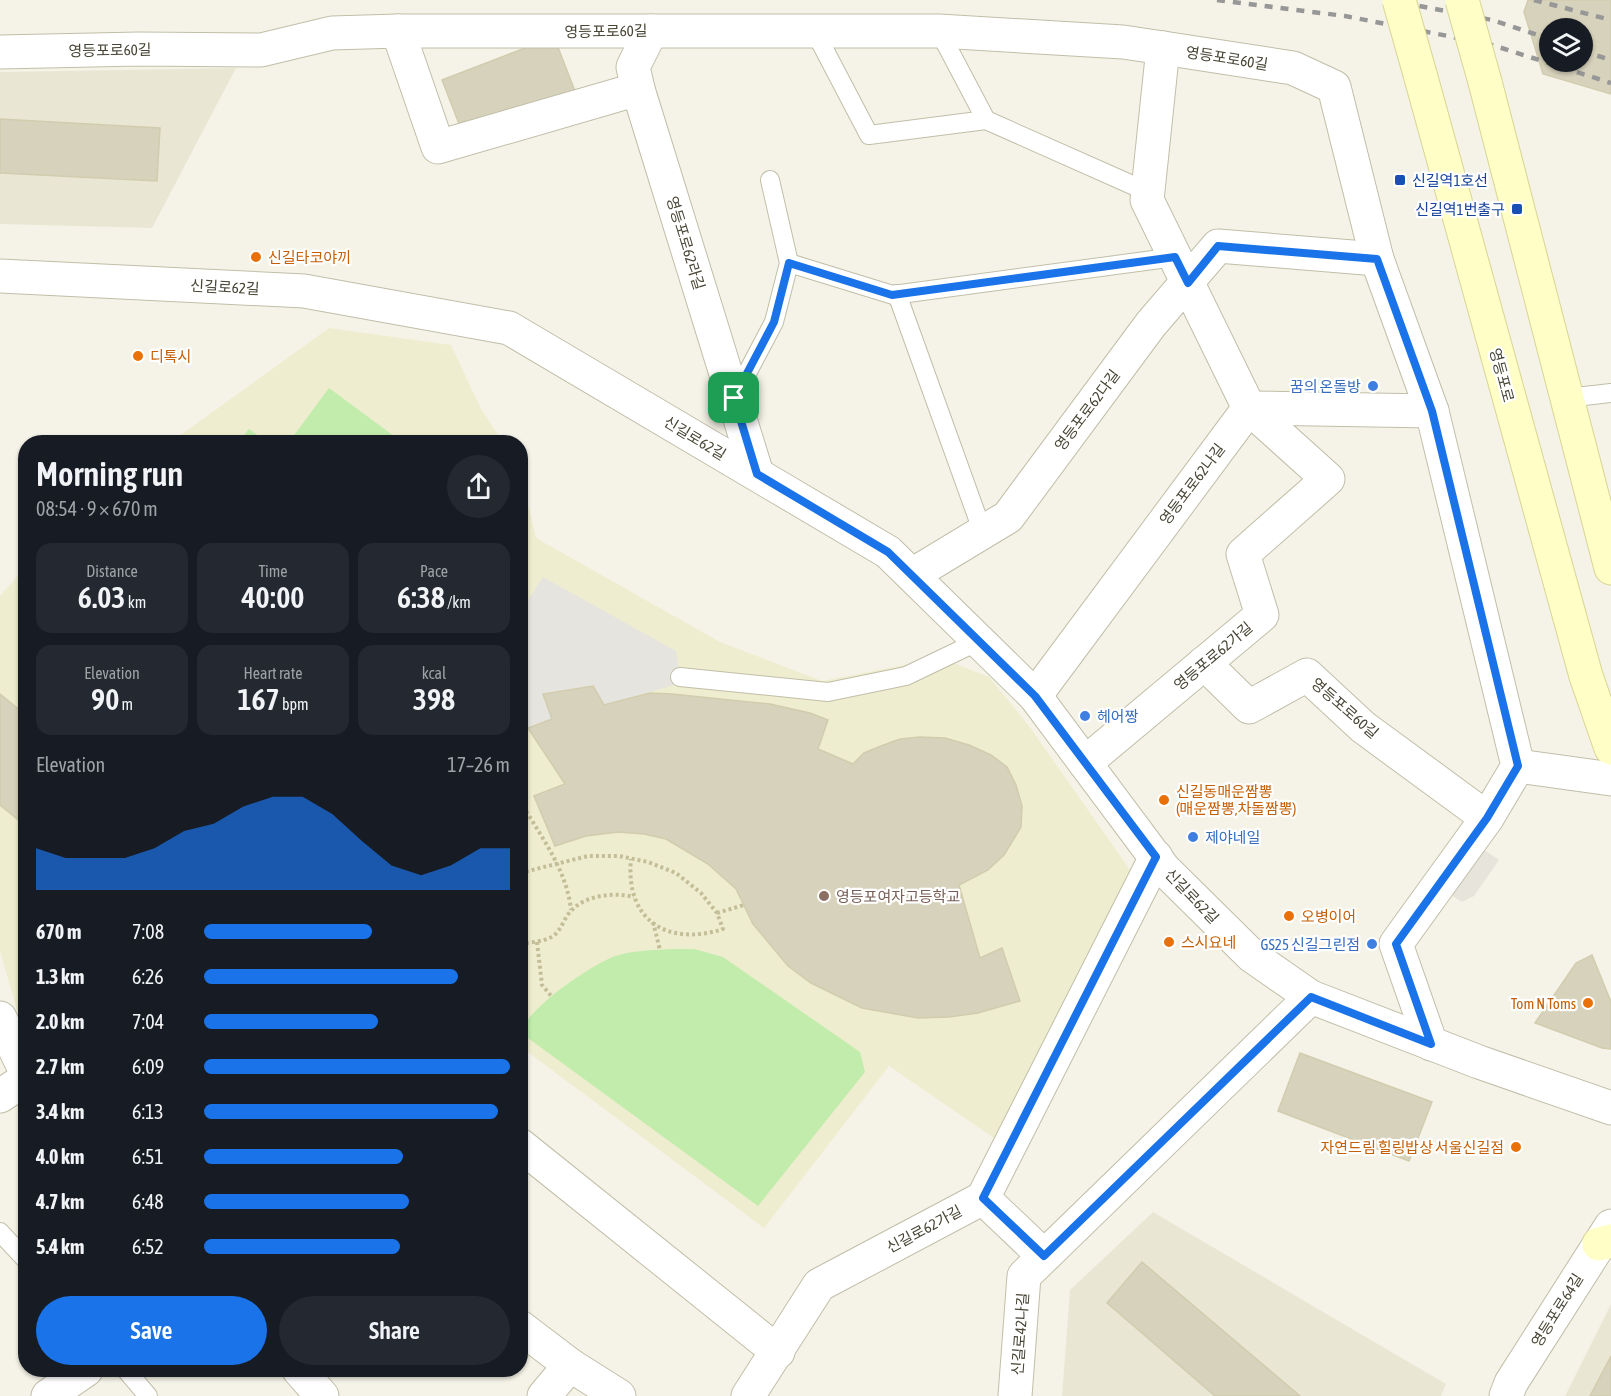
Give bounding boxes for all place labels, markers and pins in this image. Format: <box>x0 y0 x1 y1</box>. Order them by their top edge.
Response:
place label: 신길역1호선 <box>1412 172 1488 189</box>
marker: 신길역1호선 <box>1393 173 1407 187</box>
place label: 신길역1번출구 <box>1415 201 1505 218</box>
marker: 신길역1번출구 <box>1510 202 1524 216</box>
place label: 신길타코야끼 <box>268 249 351 266</box>
marker: 신길타코야끼 <box>249 250 263 264</box>
place label: 디톡시 <box>150 348 191 365</box>
marker: 디톡시 <box>131 349 145 363</box>
pin <box>708 372 759 423</box>
place label: 꿈의 온돌방 <box>1290 378 1361 395</box>
marker: 꿈의 온돌방 <box>1366 379 1380 393</box>
place label: 헤어짱 <box>1097 708 1139 725</box>
marker: 헤어짱 <box>1078 709 1092 723</box>
place label: 신길동매운짬뽕 (매운짬뽕,차돌짬뽕) <box>1176 783 1296 817</box>
marker: 신길동매운짬뽕 (매운짬뽕,차돌짬뽕) <box>1157 793 1171 807</box>
place label: 제야네일 <box>1205 829 1260 846</box>
marker: 제야네일 <box>1186 830 1200 844</box>
place label: 영등포여자고등학교 <box>836 888 960 905</box>
marker: 영등포여자고등학교 <box>817 889 831 903</box>
place label: 오병이어 <box>1301 908 1356 925</box>
marker: 오병이어 <box>1282 909 1296 923</box>
place label: 스시요네 <box>1181 934 1236 951</box>
marker: 스시요네 <box>1162 935 1176 949</box>
place label: GS25 신길그린점 <box>1261 936 1360 953</box>
marker: GS25 신길그린점 <box>1365 937 1379 951</box>
place label: Tom N Toms <box>1511 995 1576 1012</box>
marker: Tom N Toms <box>1581 996 1595 1010</box>
place label: 자연드림 힐링밥상 서울신길점 <box>1320 1139 1504 1156</box>
marker: 자연드림 힐링밥상 서울신길점 <box>1509 1140 1523 1154</box>

